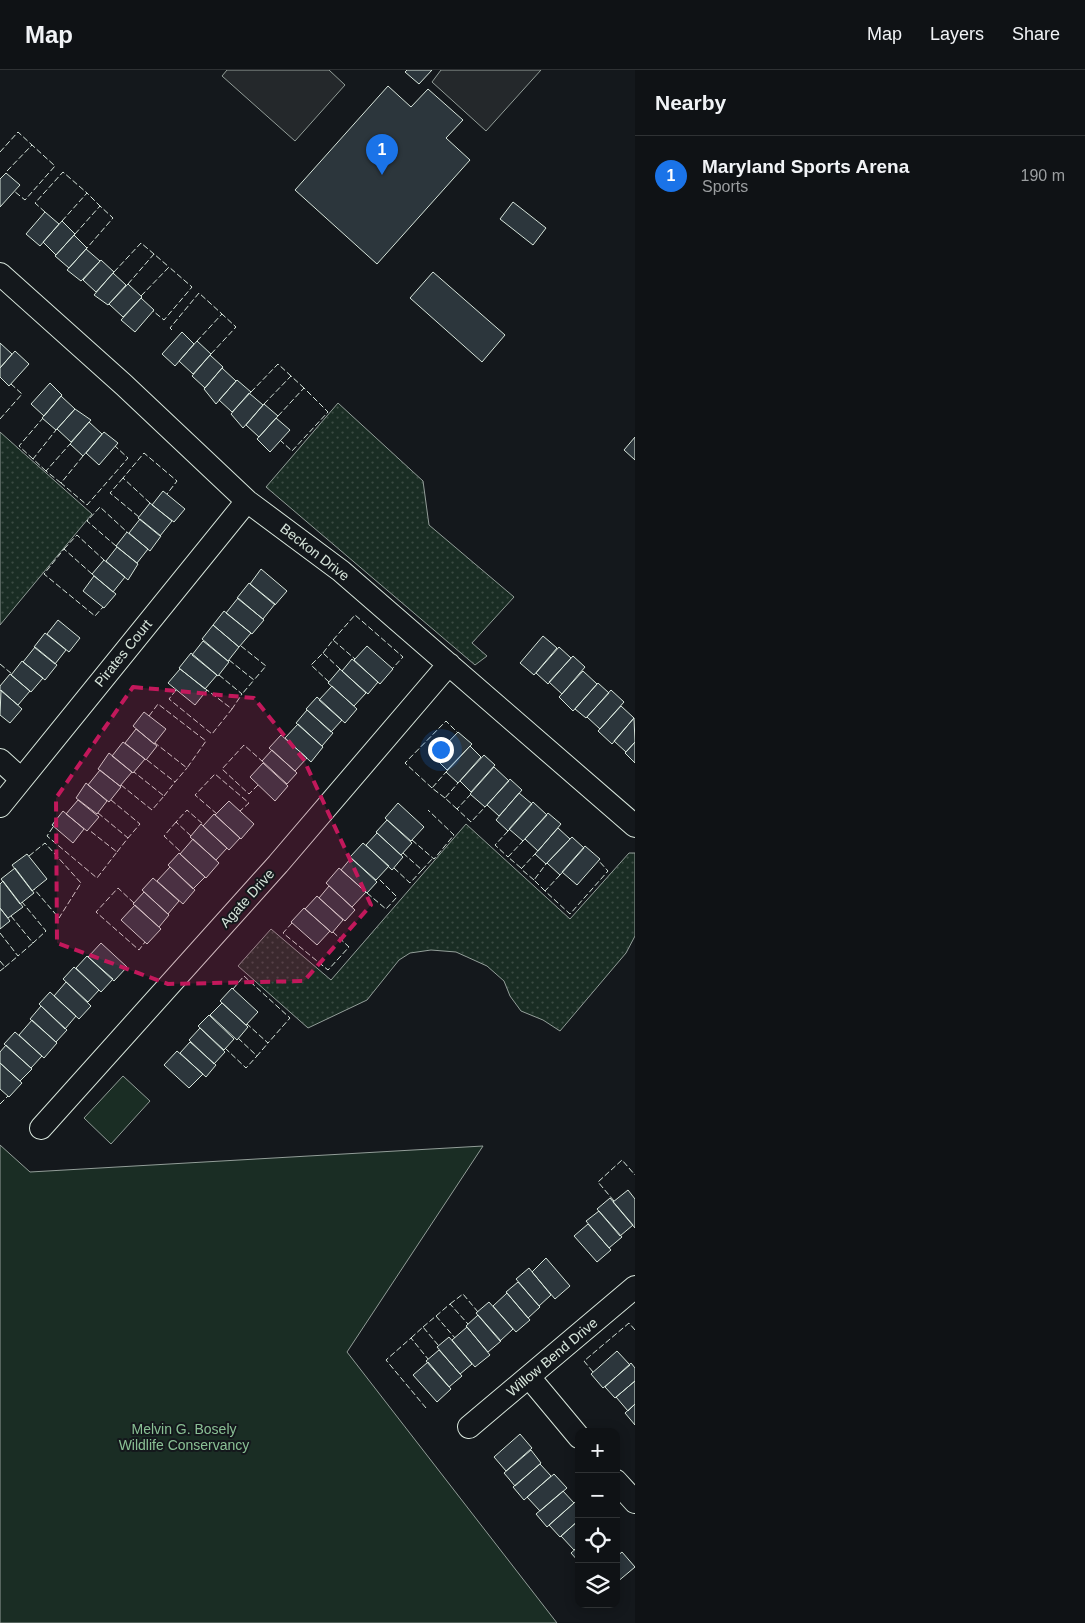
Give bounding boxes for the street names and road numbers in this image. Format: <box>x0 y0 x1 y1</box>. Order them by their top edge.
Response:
street label: Beckon Drive <box>277 520 353 584</box>
street label: Pirates Court <box>91 616 155 690</box>
street label: Agate Drive <box>217 865 278 931</box>
street label: Willow Bend Drive <box>503 1314 601 1400</box>

